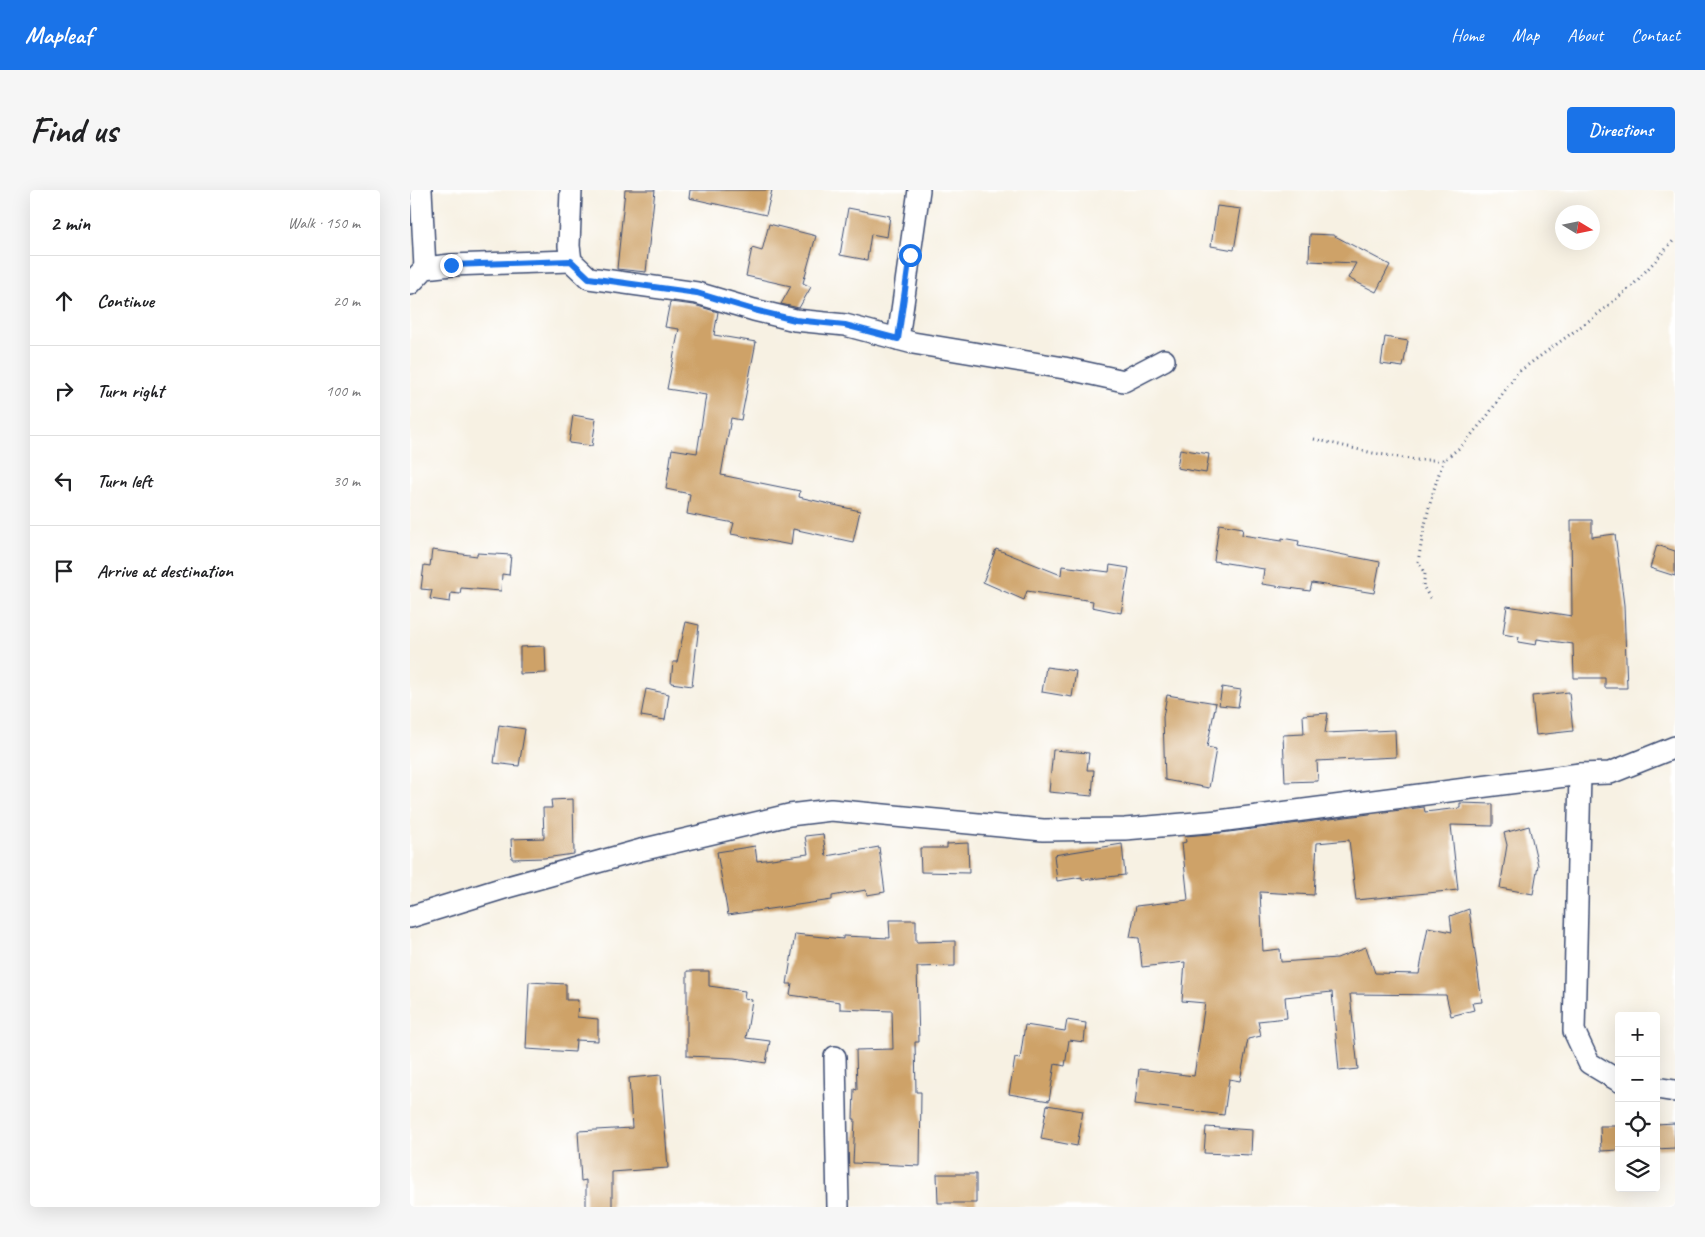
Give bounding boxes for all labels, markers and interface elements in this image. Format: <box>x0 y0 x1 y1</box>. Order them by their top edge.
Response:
text: Mapleaf <box>25 20 92 50</box>
text: Home <box>1451 24 1484 46</box>
text: Map <box>1512 24 1539 46</box>
text: About <box>1567 24 1603 46</box>
text: Contact <box>1631 24 1680 46</box>
button: Directions <box>1567 107 1675 153</box>
text: Find us <box>30 108 117 153</box>
north arrow <box>1555 205 1600 250</box>
text: 2 min <box>50 210 90 236</box>
text: Walk · 150 m <box>288 213 360 233</box>
route start <box>899 244 922 267</box>
route end <box>440 254 463 277</box>
icon: ahead <box>50 287 78 315</box>
text: Continue <box>97 289 154 313</box>
text: 20 m <box>333 291 360 311</box>
icon: right <box>50 377 78 405</box>
text: Turn right <box>97 379 164 403</box>
text: 100 m <box>326 381 360 401</box>
icon: left <box>50 467 78 495</box>
text: Turn left <box>97 469 152 493</box>
text: 30 m <box>333 471 360 491</box>
icon: arrive <box>50 557 78 585</box>
text: Arrive at destination <box>97 559 233 583</box>
map controls <box>1615 1012 1660 1192</box>
button: + <box>1615 1012 1660 1057</box>
button: − <box>1615 1057 1660 1102</box>
button: locate <box>1615 1102 1660 1147</box>
button: layers <box>1615 1147 1660 1192</box>

